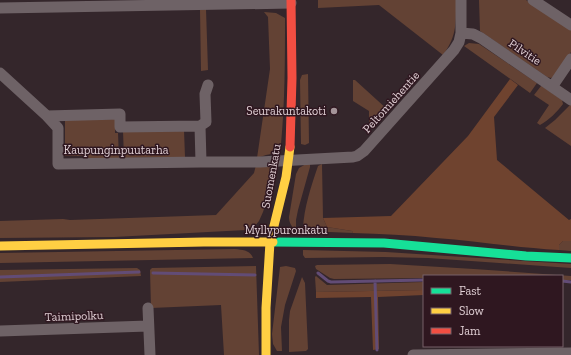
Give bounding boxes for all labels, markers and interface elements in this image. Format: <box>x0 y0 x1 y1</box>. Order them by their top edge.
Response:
street label: Pilvitie <box>506 36 544 68</box>
street label: Peltomiehentie <box>360 68 423 136</box>
place label: Seurakuntakoti <box>246 104 327 118</box>
marker: Seurakuntakoti <box>329 106 339 116</box>
street label: Suomenkatu <box>258 142 284 209</box>
street label: Kaupunginpuutarha <box>63 143 169 157</box>
street label: Myllypuronkatu <box>244 223 328 237</box>
legend <box>423 275 563 347</box>
text: Fast <box>459 284 482 298</box>
text: Slow <box>459 304 485 318</box>
street label: Taimipolku <box>44 308 104 324</box>
text: Jam <box>459 324 481 338</box>

